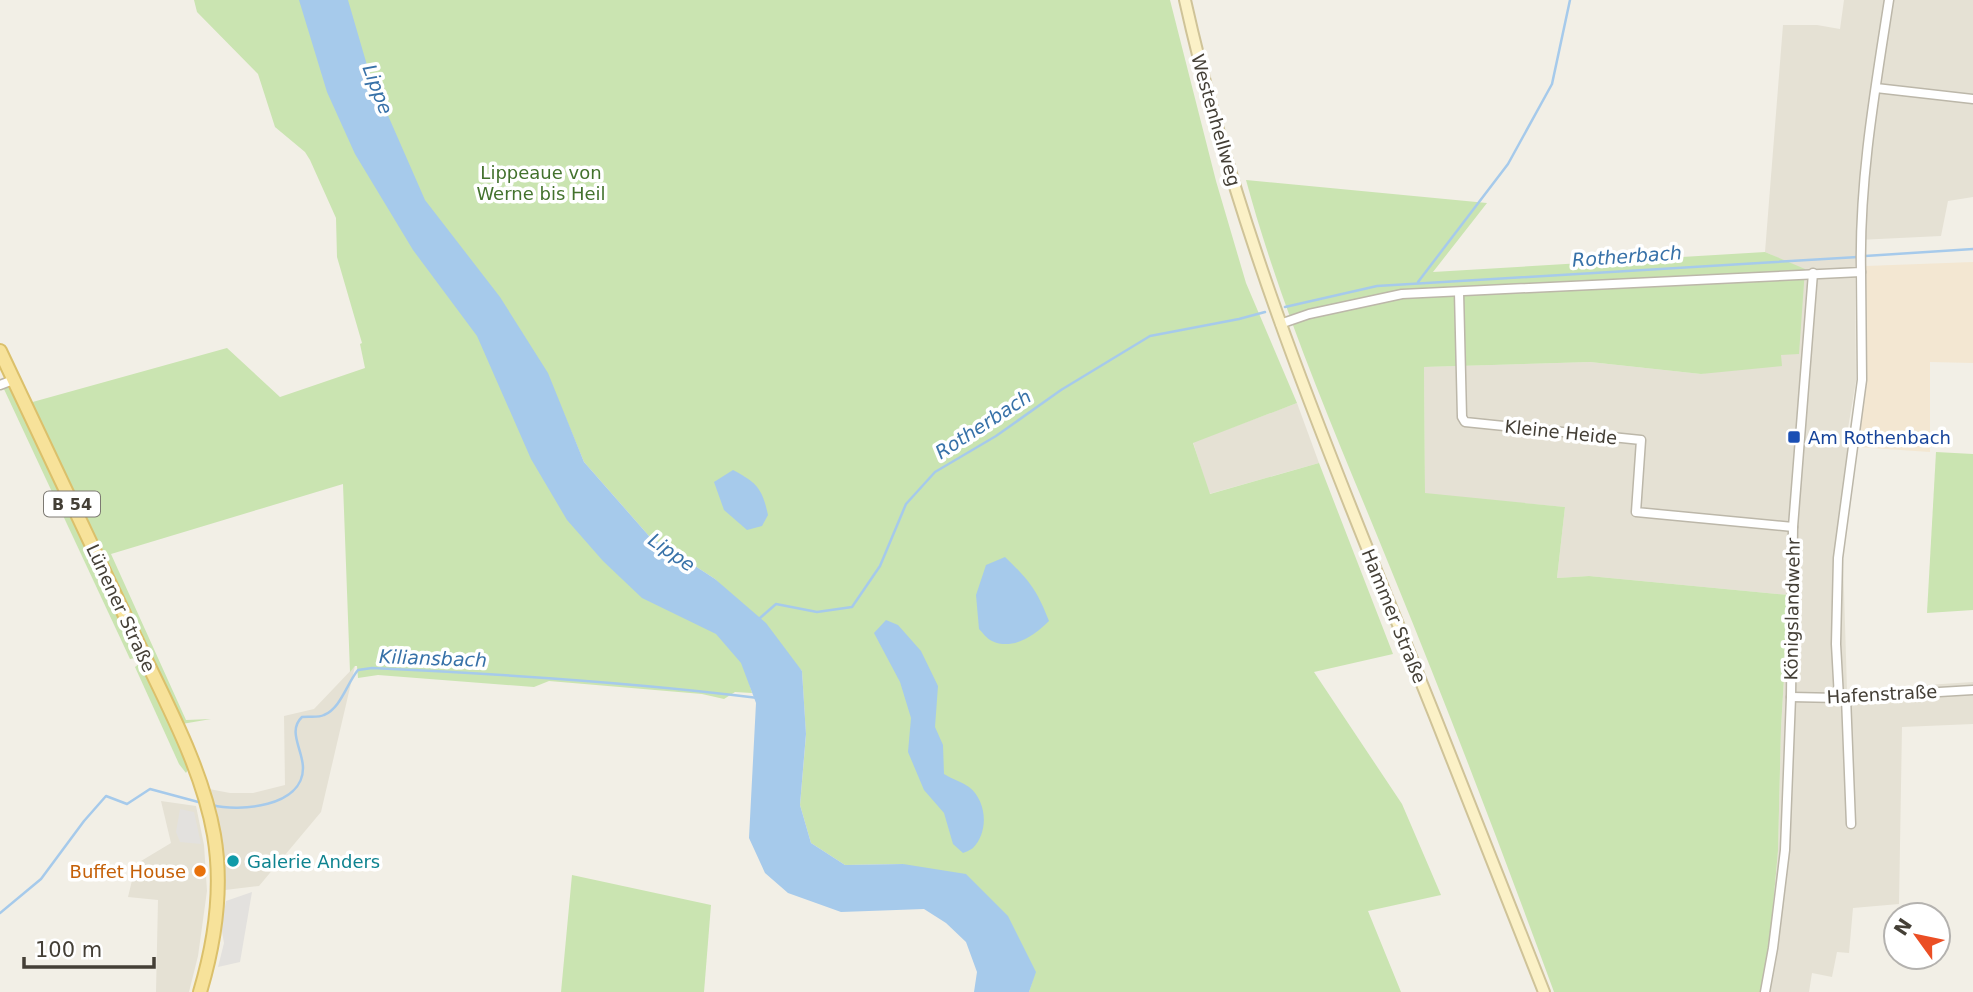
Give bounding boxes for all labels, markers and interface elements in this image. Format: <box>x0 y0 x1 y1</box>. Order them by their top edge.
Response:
street label: Westenhellweg <box>1187 52 1245 188</box>
water label: Lippe <box>358 61 398 117</box>
park label: Lippeaue von Werne bis Heil <box>476 162 606 204</box>
water label: Rotherbach <box>1571 241 1683 271</box>
water label: Rotherbach <box>931 385 1035 463</box>
street label: Kleine Heide <box>1504 416 1618 448</box>
place label: Am Rothenbach <box>1808 427 1951 448</box>
marker: Am Rothenbach <box>1786 429 1802 445</box>
road number: B 54 <box>44 491 100 516</box>
water label: Lippe <box>645 528 699 576</box>
street label: Königslandwehr <box>1780 537 1804 680</box>
street label: Lünener Straße <box>82 541 160 675</box>
street label: Hammer Straße <box>1357 546 1431 686</box>
water label: Kiliansbach <box>379 645 487 671</box>
street label: Hafenstraße <box>1826 681 1938 707</box>
place label: Galerie Anders <box>247 851 380 872</box>
marker: Galerie Anders <box>225 853 241 869</box>
place label: Buffet House <box>70 861 186 882</box>
marker: Buffet House <box>192 863 208 879</box>
north arrow <box>1882 901 1952 971</box>
text: N <box>1889 914 1916 939</box>
scale bar <box>24 926 154 970</box>
text: 100 m <box>35 938 102 962</box>

